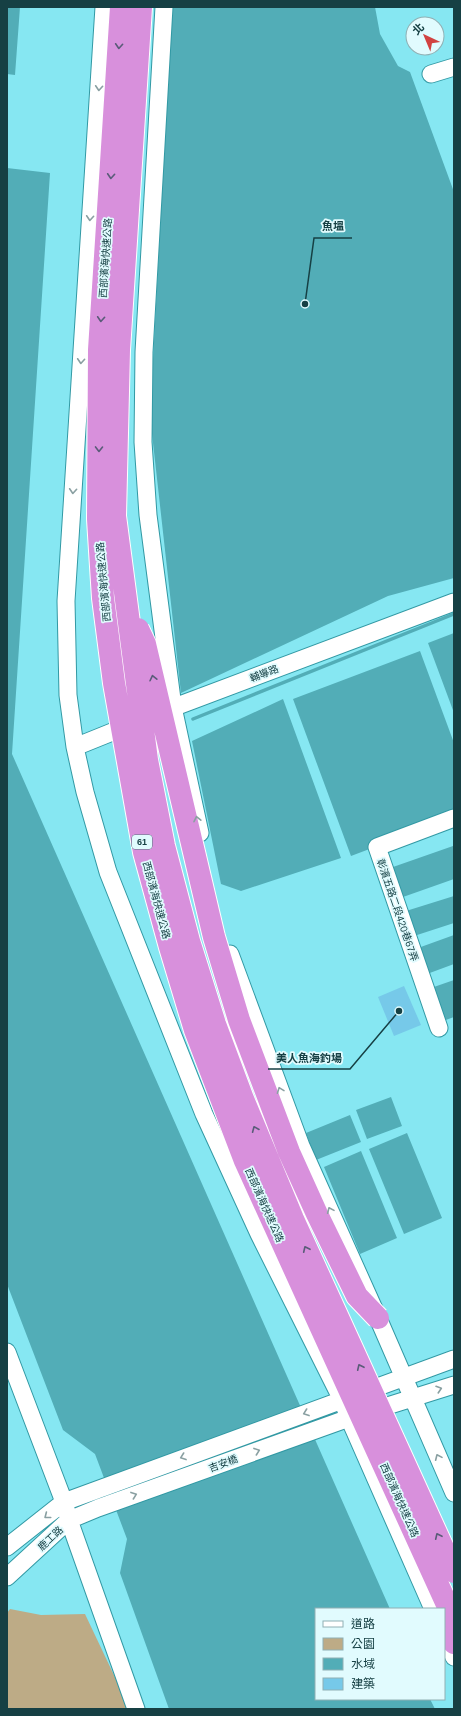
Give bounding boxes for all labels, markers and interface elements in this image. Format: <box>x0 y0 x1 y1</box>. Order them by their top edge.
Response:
north arrow <box>405 16 445 56</box>
text: 北 <box>410 21 426 37</box>
one-way arrow <box>114 43 123 49</box>
one-way arrow <box>94 85 103 91</box>
one-way arrow <box>106 173 115 179</box>
one-way arrow <box>86 215 95 221</box>
callout: 魚塭 <box>314 215 352 238</box>
street label: 西部濱海快速公路 <box>97 218 114 298</box>
text: 魚塭 <box>322 220 344 232</box>
one-way arrow <box>97 316 106 322</box>
one-way arrow <box>77 358 86 364</box>
one-way arrow <box>94 446 103 452</box>
one-way arrow <box>68 488 77 494</box>
street label: 西部濱海快速公路 <box>95 542 112 622</box>
street label: 輔導路 <box>248 663 280 684</box>
one-way arrow <box>150 675 158 681</box>
one-way arrow <box>194 816 202 822</box>
road number: 61 <box>132 835 152 849</box>
street label: 彰濱五路二段420巷67弄 <box>375 857 420 963</box>
street label: 西部濱海快速公路 <box>141 860 172 940</box>
callout: 美人魚海釣場 <box>268 1046 350 1069</box>
text: 美人魚海釣場 <box>276 1052 342 1064</box>
one-way arrow <box>276 1087 284 1094</box>
one-way arrow <box>252 1126 260 1133</box>
street label: 西部濱海快速公路 <box>243 1166 286 1244</box>
one-way arrow <box>327 1207 335 1214</box>
one-way arrow <box>303 1246 311 1253</box>
one-way arrow <box>357 1364 365 1372</box>
one-way arrow <box>436 1386 443 1394</box>
one-way arrow <box>302 1409 309 1417</box>
one-way arrow <box>253 1447 260 1455</box>
one-way arrow <box>180 1453 187 1461</box>
street label: 吉安橋 <box>207 1453 239 1474</box>
one-way arrow <box>435 1454 443 1462</box>
street label: 西部濱海快速公路 <box>378 1461 421 1539</box>
one-way arrow <box>131 1491 138 1499</box>
one-way arrow <box>45 1511 52 1518</box>
street label: 鹿工路 <box>36 1524 65 1553</box>
one-way arrow <box>435 1533 443 1541</box>
legend <box>315 1608 445 1700</box>
text: 道路 <box>351 1617 375 1631</box>
text: 公園 <box>351 1637 375 1651</box>
text: 水域 <box>351 1657 375 1671</box>
text: 建築 <box>351 1677 375 1691</box>

